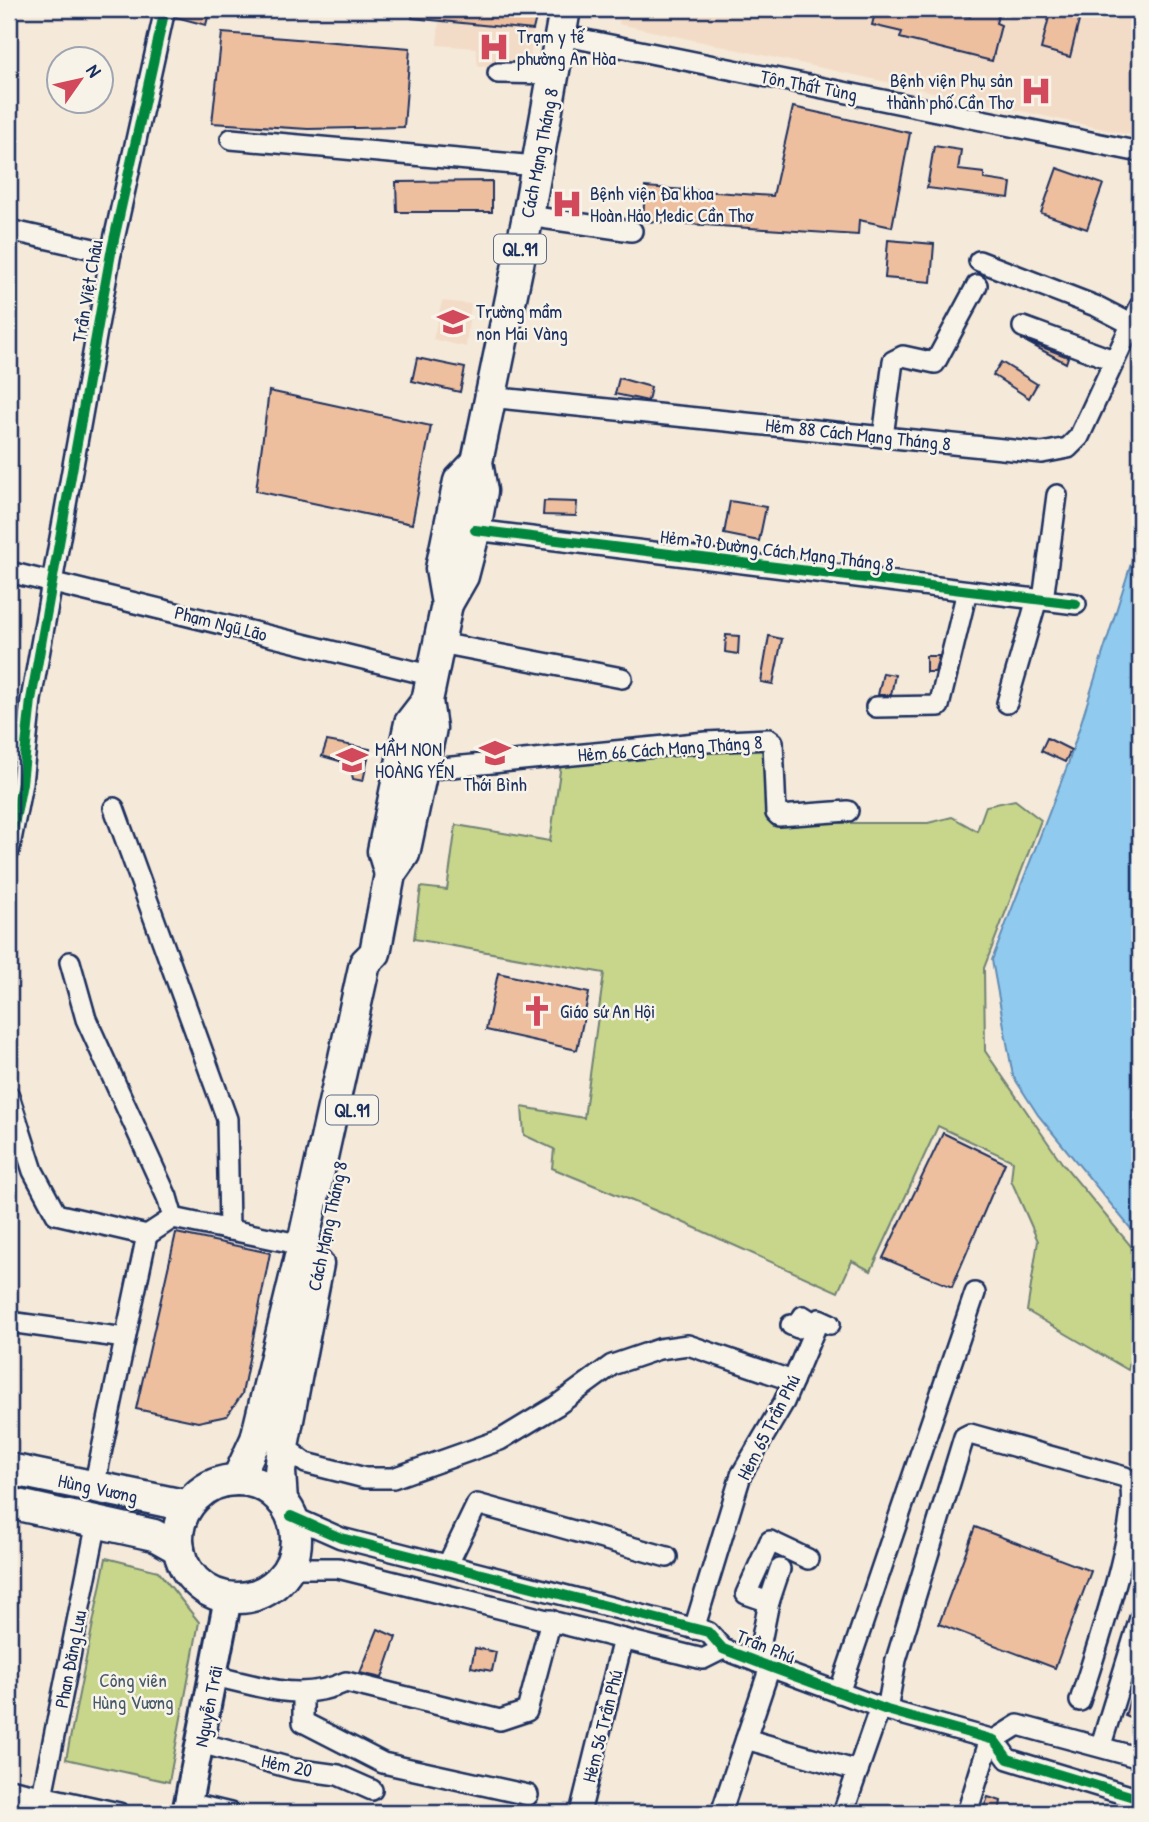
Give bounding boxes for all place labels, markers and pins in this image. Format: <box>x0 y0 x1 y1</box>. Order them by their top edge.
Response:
place label: Trạm y tế phường An Hòa <box>517 23 617 71</box>
hospital icon: Trạm y tế phường An Hòa <box>477 30 511 64</box>
place label: Bệnh viện Phụ sản thành phố Cần Thơ <box>887 67 1014 115</box>
hospital icon: Bệnh viện Phụ sản thành phố Cần Thơ <box>1019 74 1053 108</box>
place label: Bệnh viện Đa khoa Hoàn Hảo Medic Cần Thơ <box>590 180 754 228</box>
hospital icon: Bệnh viện Đa khoa Hoàn Hảo Medic Cần Thơ <box>550 187 584 221</box>
place label: Trường mầm non Mai Vàng <box>476 298 568 346</box>
school or university icon: Trường mầm non Mai Vàng <box>436 305 470 339</box>
place label: MẦM NON HOÀNG YẾN <box>375 736 454 784</box>
school or university icon: Thới Bình <box>478 736 512 770</box>
school or university icon: MẦM NON HOÀNG YẾN <box>335 743 369 777</box>
place label: Thới Bình <box>463 771 527 797</box>
church icon: Giáo sứ An Hội <box>520 994 554 1028</box>
place label: Giáo sứ An Hội <box>560 998 655 1024</box>

